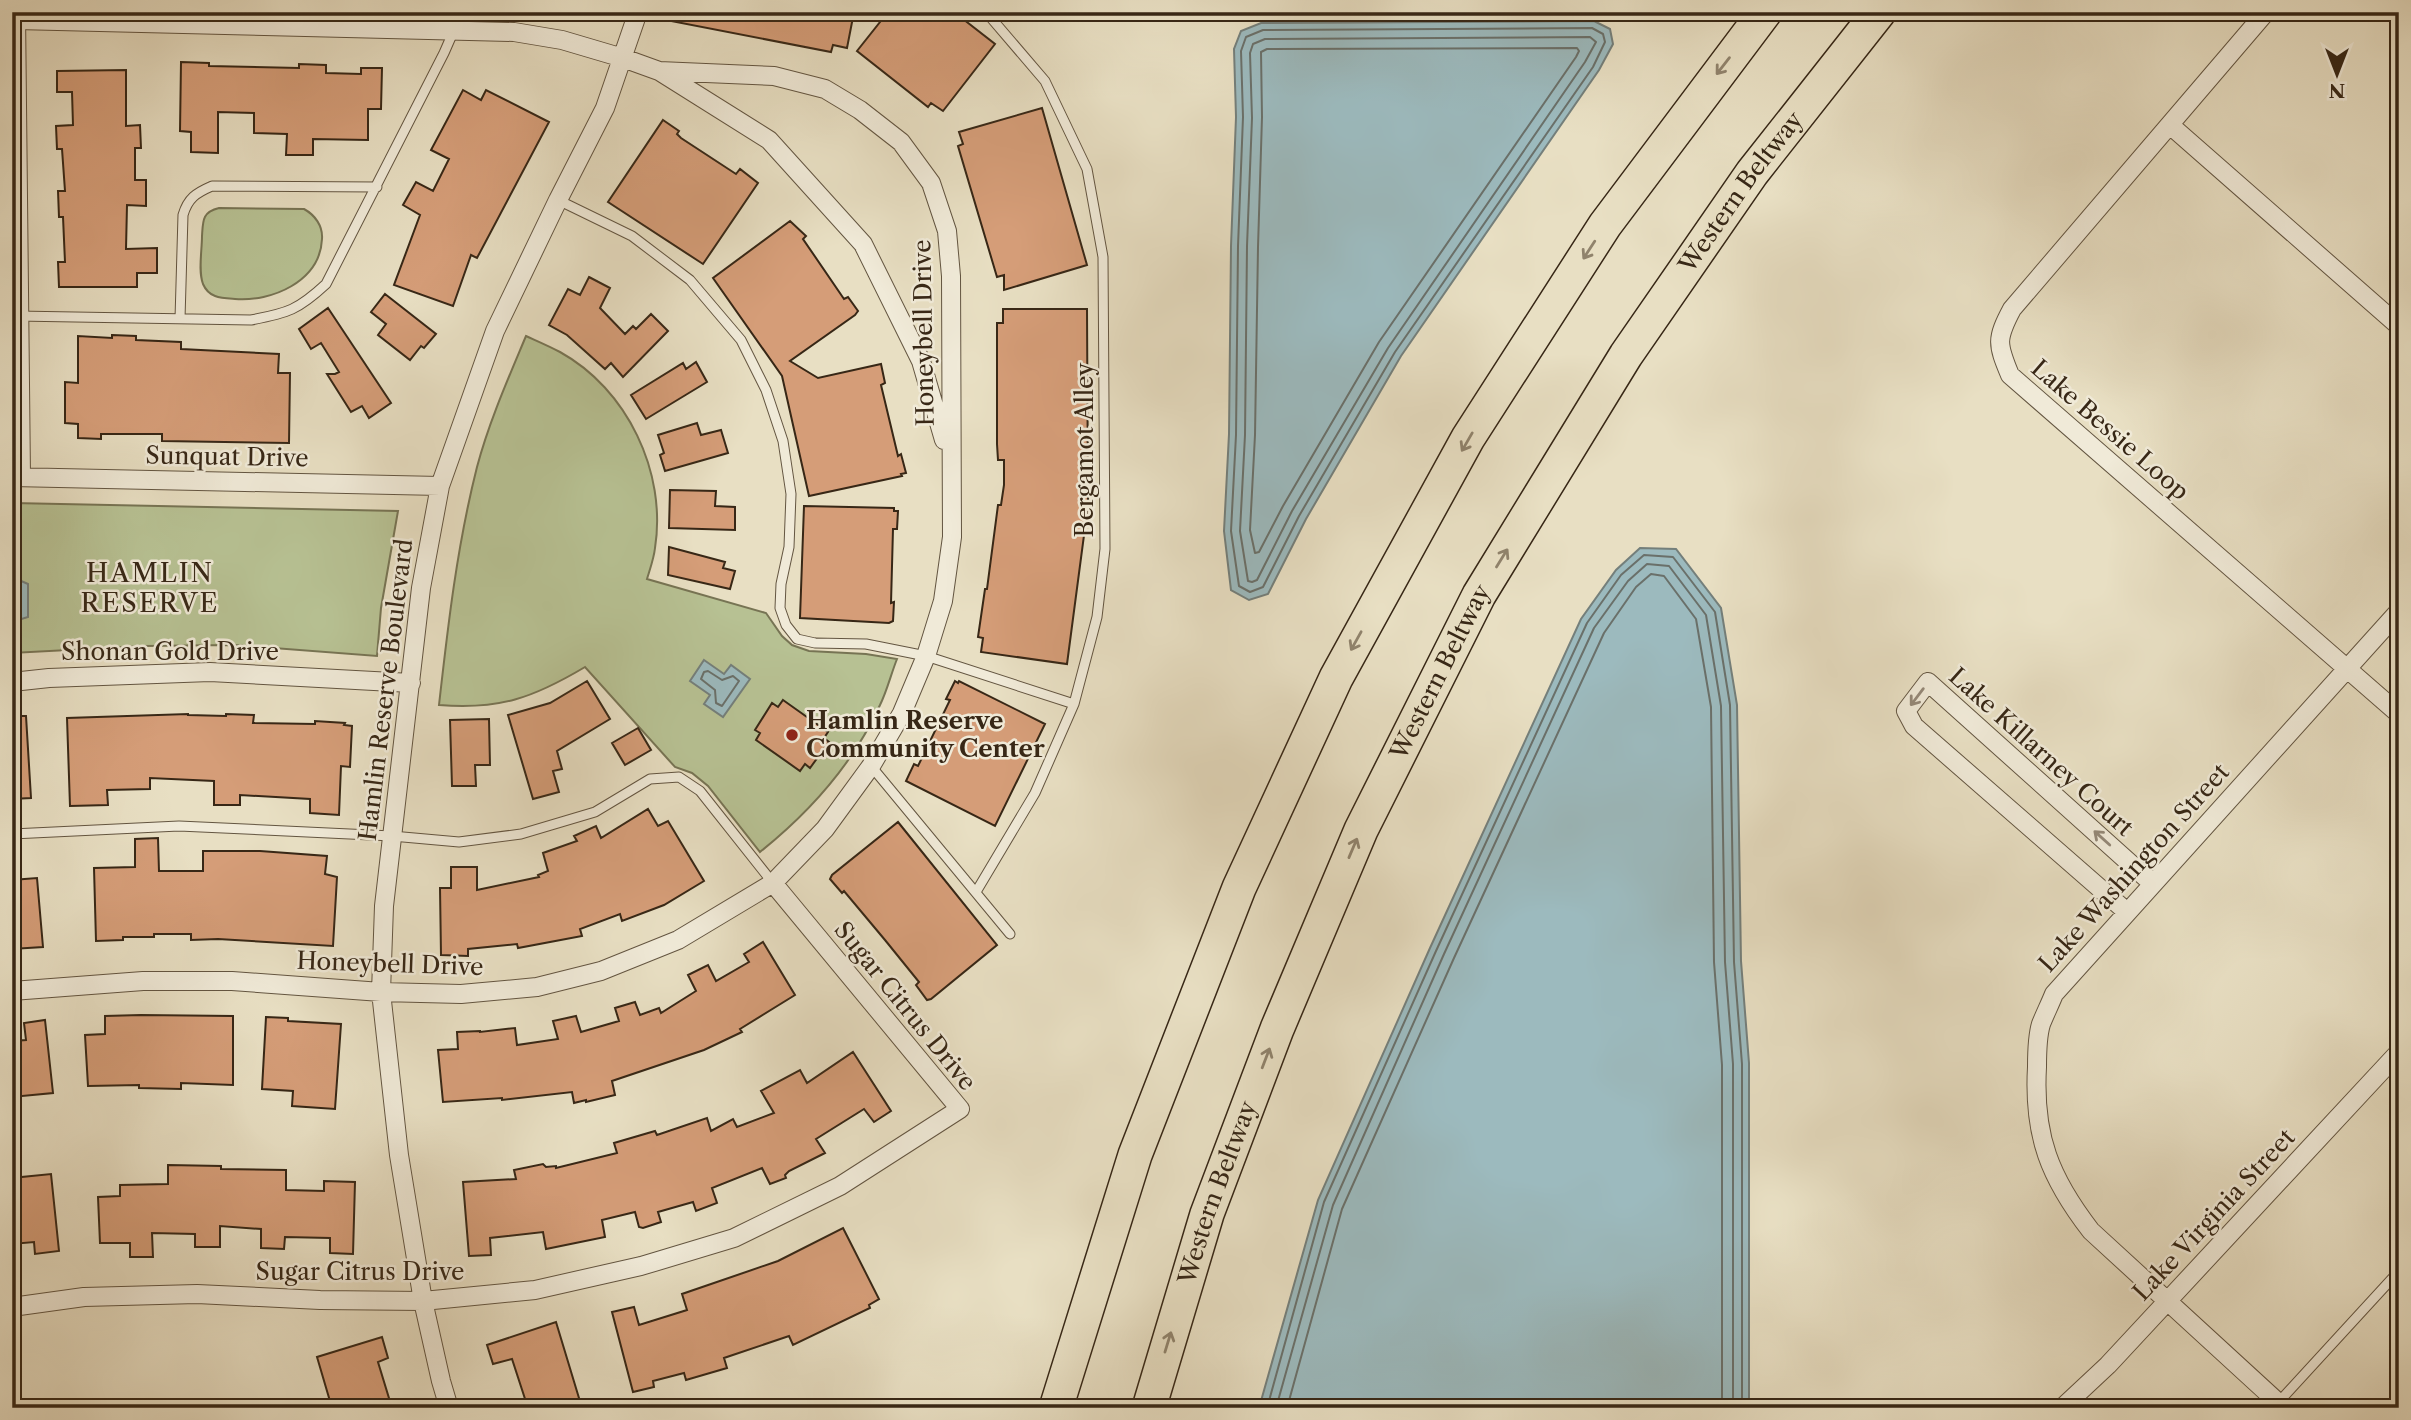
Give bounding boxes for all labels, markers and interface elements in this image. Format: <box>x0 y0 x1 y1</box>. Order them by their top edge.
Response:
north arrow <box>2302 38 2372 108</box>
one-way arrow <box>1715 56 1730 75</box>
text: N <box>2329 79 2345 102</box>
street label: Western Beltway <box>1672 105 1809 279</box>
street label: Honeybell Drive <box>907 239 940 427</box>
one-way arrow <box>1582 240 1596 259</box>
street label: Lake Bessie Loop <box>2026 353 2195 506</box>
street label: Bergamot Alley <box>1070 362 1099 537</box>
one-way arrow <box>1460 431 1474 451</box>
street label: Sunquat Drive <box>145 441 309 472</box>
street label: Hamlin Reserve Boulevard <box>353 537 418 843</box>
one-way arrow <box>1495 549 1509 569</box>
district label: HAMLIN RESERVE <box>80 557 220 619</box>
street label: Western Beltway <box>1383 578 1496 765</box>
one-way arrow <box>1349 630 1363 650</box>
street label: Shonan Gold Drive <box>61 637 279 666</box>
street label: Lake Killarney Court <box>1943 661 2140 842</box>
one-way arrow <box>1910 687 1925 706</box>
place label: Hamlin Reserve Community Center <box>806 706 1045 763</box>
marker: Hamlin Reserve Community Center <box>784 727 800 743</box>
street label: Lake Washington Street <box>2032 757 2235 978</box>
one-way arrow <box>2093 830 2111 846</box>
one-way arrow <box>1348 838 1361 859</box>
street label: Sugar Citrus Drive <box>828 915 982 1096</box>
street label: Honeybell Drive <box>296 946 484 981</box>
one-way arrow <box>1261 1047 1273 1069</box>
street label: Western Beltway <box>1172 1096 1263 1288</box>
street label: Lake Virginia Street <box>2127 1123 2301 1306</box>
street label: Sugar Citrus Drive <box>256 1257 464 1286</box>
one-way arrow <box>1163 1332 1176 1354</box>

